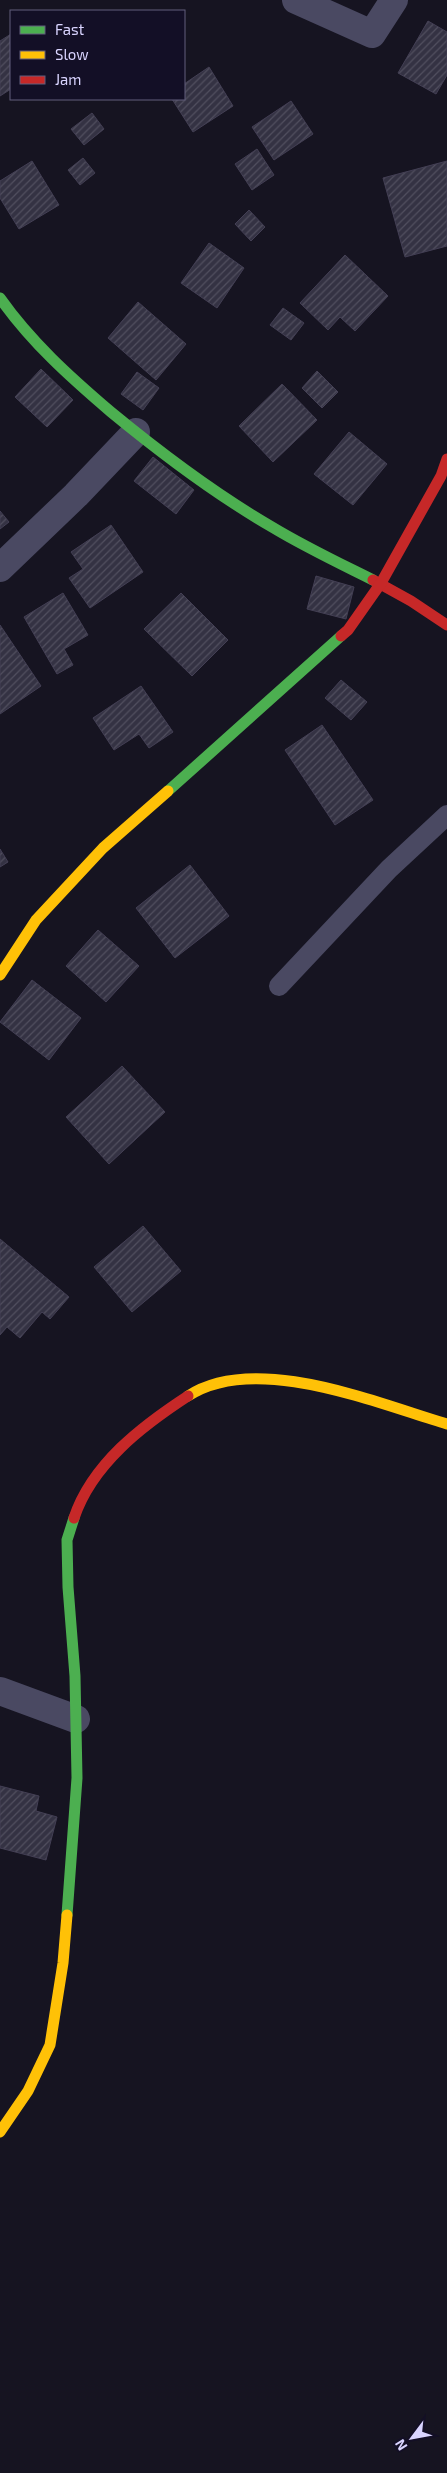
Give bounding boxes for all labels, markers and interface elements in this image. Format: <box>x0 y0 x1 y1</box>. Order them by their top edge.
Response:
legend <box>10 10 185 100</box>
text: Fast <box>55 20 85 38</box>
text: Slow <box>55 45 89 63</box>
text: Jam <box>55 70 81 88</box>
north arrow <box>387 2413 437 2463</box>
text: N <box>391 2436 410 2454</box>

